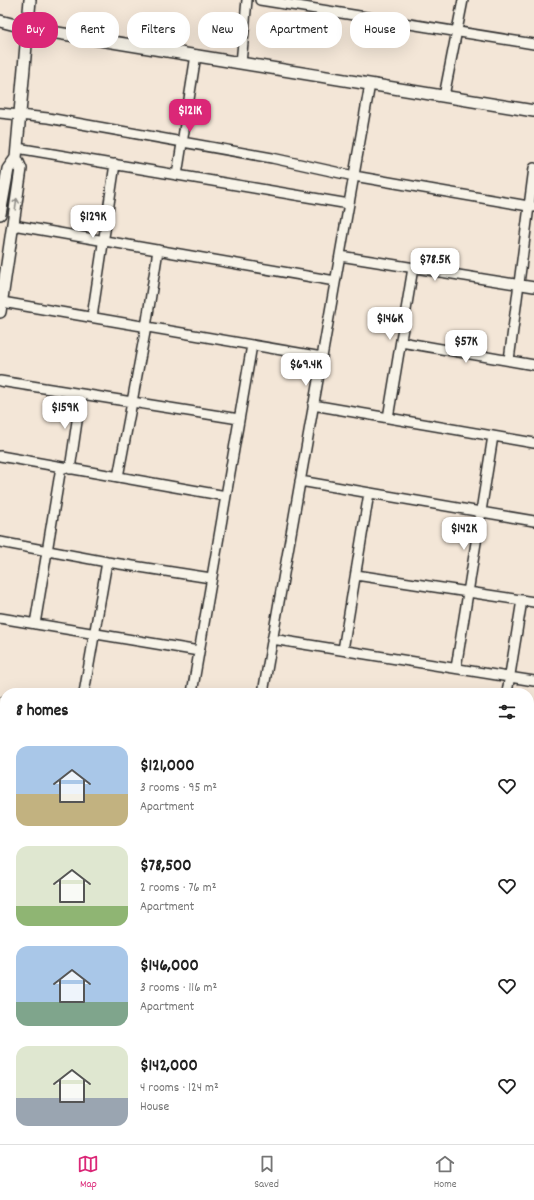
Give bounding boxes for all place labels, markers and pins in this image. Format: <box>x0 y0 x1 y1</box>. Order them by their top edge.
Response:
pin: $121K <box>162 99 218 133</box>
pin: $129K <box>65 205 121 239</box>
pin: $78.5K <box>402 248 468 282</box>
pin: $146K <box>362 307 418 341</box>
pin: $57K <box>442 330 490 364</box>
pin: $69.4K <box>273 353 339 387</box>
pin: $159K <box>37 396 93 430</box>
pin: $142K <box>436 517 492 551</box>

